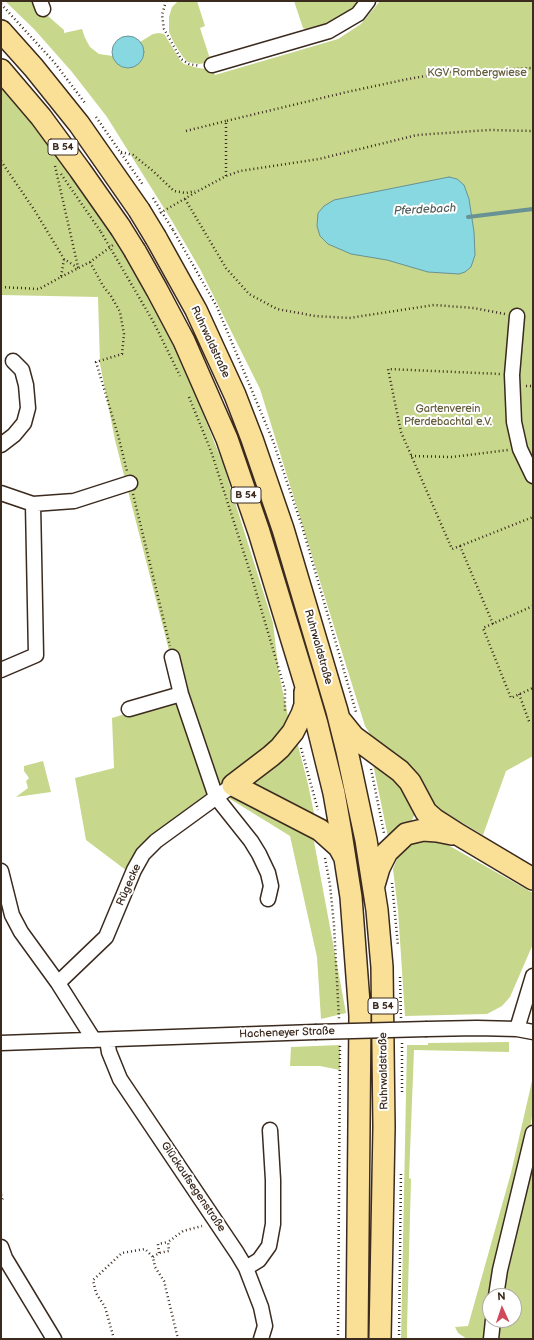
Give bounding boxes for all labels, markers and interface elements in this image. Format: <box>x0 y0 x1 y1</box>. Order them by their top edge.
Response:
park label: KGV Rombergwiese <box>427 66 527 80</box>
road number: B 54 <box>48 139 78 155</box>
water label: Pferdebach <box>393 201 457 219</box>
street label: Ruhrwaldstraße <box>188 304 232 380</box>
park label: Gartenverein Pferdebachtal e.V. <box>404 402 492 428</box>
road number: B 54 <box>231 487 261 503</box>
street label: Ruhrwaldstraße <box>301 608 335 686</box>
street label: Rügecke <box>114 862 144 908</box>
road number: B 54 <box>368 998 398 1014</box>
street label: Hacheneyer Straße <box>239 1025 335 1041</box>
street label: Ruhrwaldstraße <box>377 1032 391 1110</box>
street label: Glückaufsegenstraße <box>158 1139 228 1235</box>
north arrow <box>482 1288 522 1328</box>
text: N <box>497 1290 506 1303</box>

